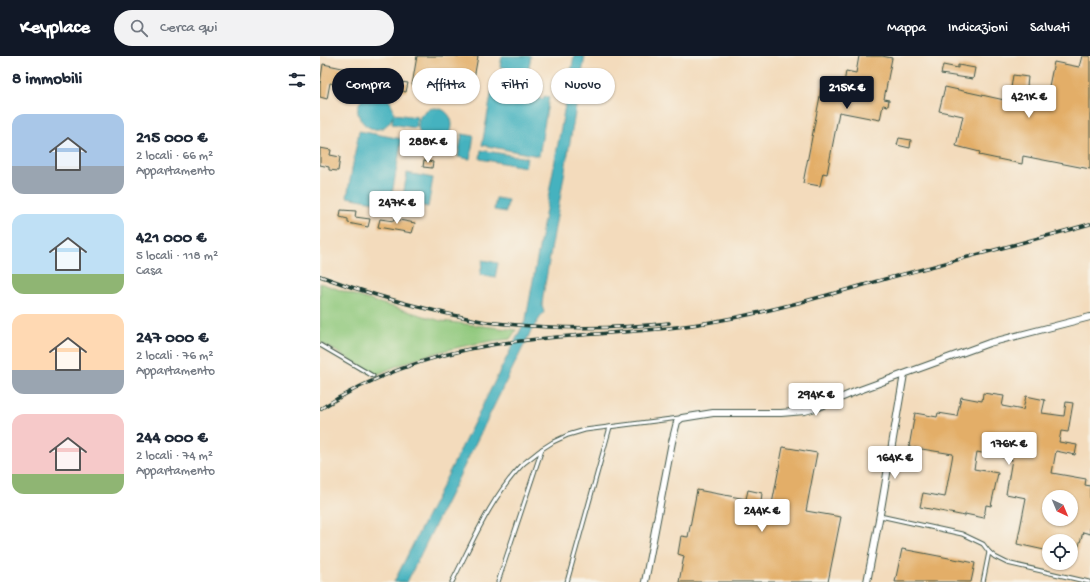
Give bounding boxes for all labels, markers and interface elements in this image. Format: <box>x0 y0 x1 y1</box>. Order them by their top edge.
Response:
search box <box>114 10 394 46</box>
text: Keyplace <box>20 17 90 40</box>
icon: search <box>128 17 150 39</box>
text: Cerca qui <box>160 19 217 37</box>
text: Mappa <box>887 20 926 37</box>
text: Indicazioni <box>948 20 1008 37</box>
text: Salvati <box>1030 20 1070 37</box>
chip: Compra <box>332 68 404 104</box>
chip: Affitta <box>412 68 480 104</box>
chip: Filtri <box>488 68 543 104</box>
chip: Nuovo <box>551 68 615 104</box>
icon: filters <box>286 69 308 91</box>
text: 8 immobili <box>12 70 82 90</box>
pin: 215K € <box>814 76 880 110</box>
text: 215K € <box>829 81 865 96</box>
pin: 421K € <box>996 85 1062 119</box>
text: 421K € <box>1011 90 1047 105</box>
text: 215 000 € <box>136 129 207 149</box>
icon: home <box>44 130 92 178</box>
pin: 288K € <box>395 130 461 164</box>
text: 288K € <box>409 135 447 150</box>
text: 2 locali · 66 m² <box>136 149 213 164</box>
text: Appartamento <box>136 164 215 179</box>
pin: 247K € <box>364 191 430 225</box>
text: 247K € <box>378 196 416 211</box>
text: 421 000 € <box>136 229 206 249</box>
icon: home <box>44 230 92 278</box>
text: 5 locali · 118 m² <box>136 249 218 264</box>
text: Casa <box>136 264 162 279</box>
text: 247 000 € <box>136 329 208 349</box>
icon: home <box>44 330 92 378</box>
text: 2 locali · 76 m² <box>136 349 213 364</box>
text: Appartamento <box>136 364 215 379</box>
pin: 294K € <box>783 383 849 417</box>
text: 294K € <box>797 388 835 403</box>
text: 244 000 € <box>136 429 208 449</box>
icon: home <box>44 430 92 478</box>
pin: 176K € <box>976 432 1042 466</box>
text: 176K € <box>991 437 1027 452</box>
pin: 164K € <box>862 446 928 480</box>
text: 2 locali · 74 m² <box>136 449 213 464</box>
text: 164K € <box>877 451 913 466</box>
text: Appartamento <box>136 464 215 479</box>
north arrow <box>1042 490 1078 526</box>
map controls <box>1042 490 1078 570</box>
pin: 244K € <box>729 499 795 533</box>
text: 244K € <box>744 504 780 519</box>
button: locate <box>1042 534 1078 570</box>

